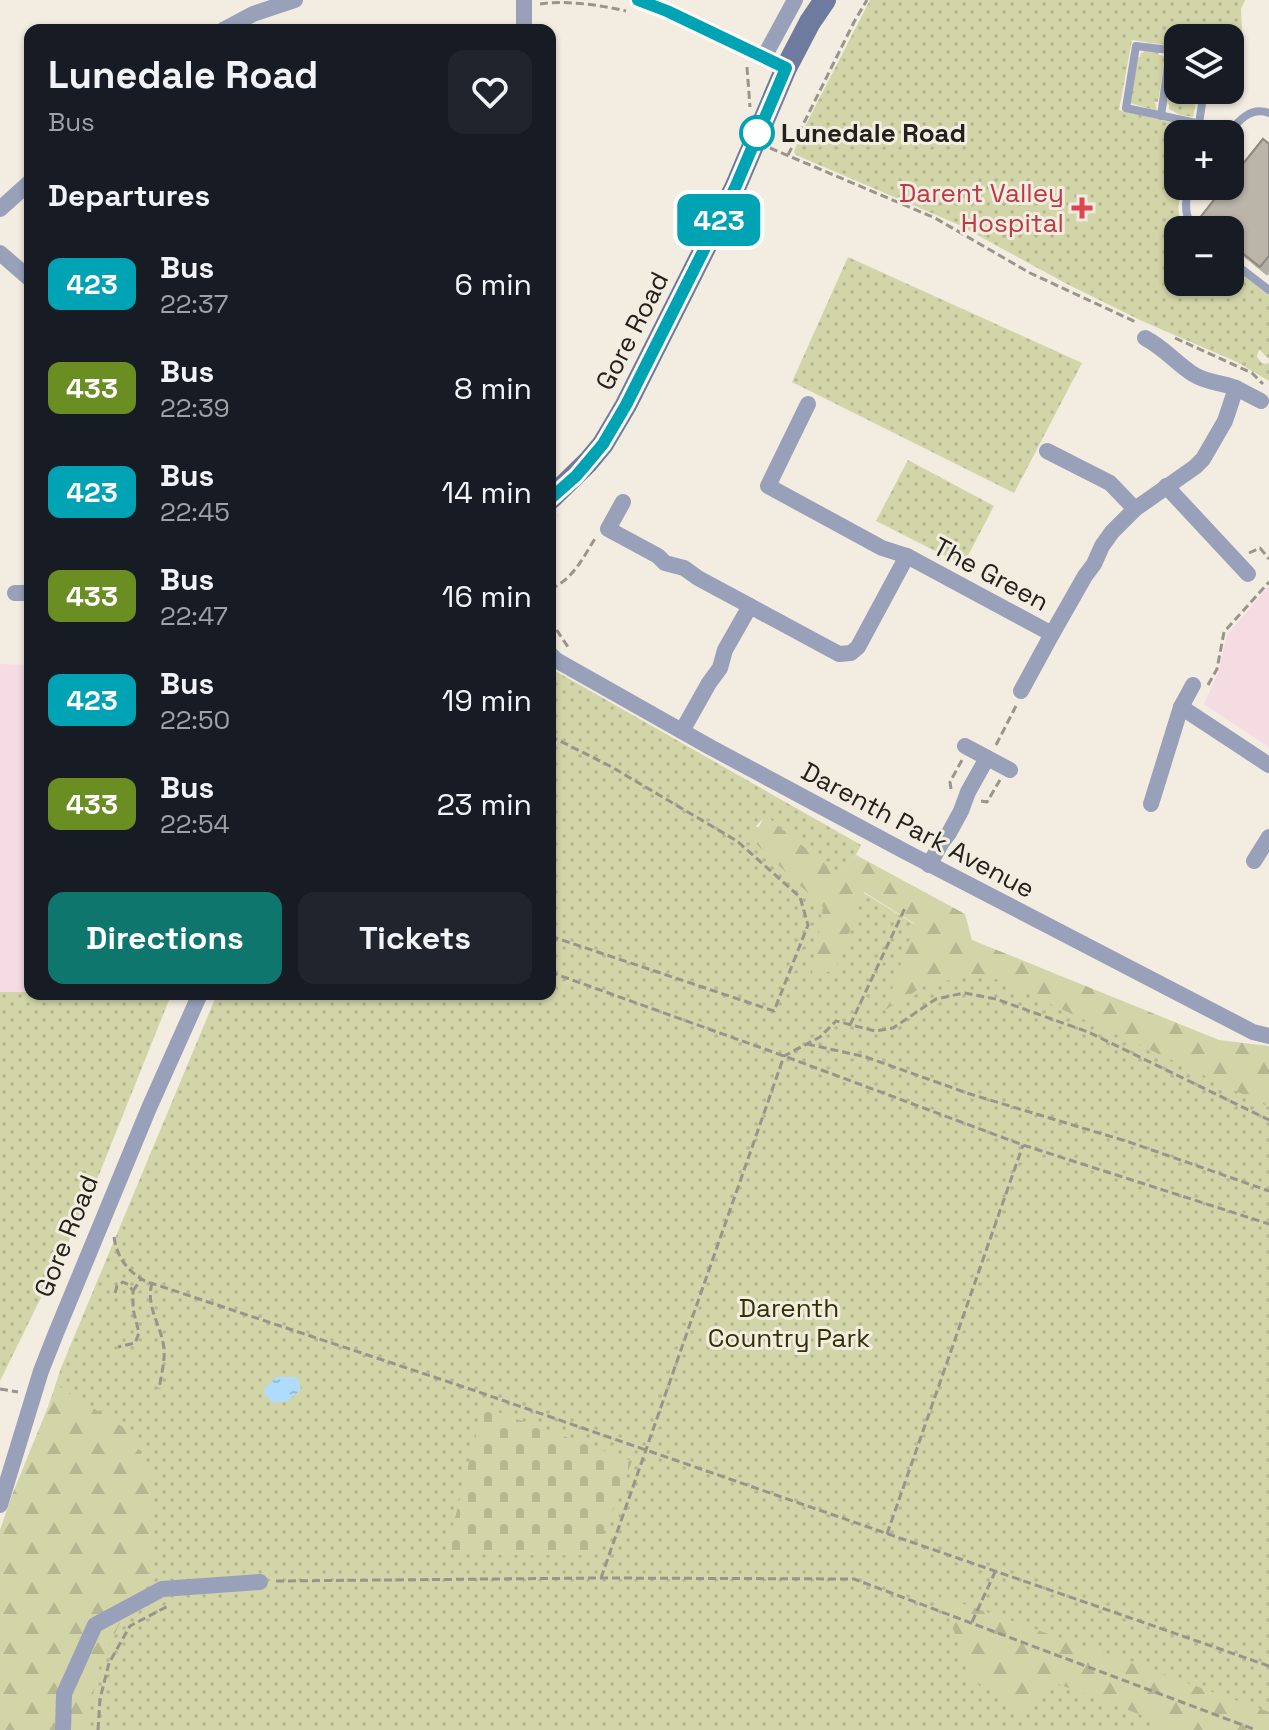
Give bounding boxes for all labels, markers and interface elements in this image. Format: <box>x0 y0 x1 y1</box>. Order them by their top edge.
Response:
map controls <box>1164 24 1244 296</box>
button: layers <box>1164 24 1244 104</box>
button: heart <box>448 50 532 134</box>
text: Lunedale Road <box>48 51 318 99</box>
text: Bus <box>48 105 95 139</box>
marker: Lunedale Road <box>740 116 774 150</box>
place label: Lunedale Road <box>781 116 966 150</box>
button: + <box>1164 120 1244 200</box>
text: Departures <box>48 176 210 215</box>
place label: Darent Valley Hospital <box>899 176 1064 240</box>
line badge: 423 <box>673 194 765 246</box>
marker: Darent Valley Hospital <box>1071 197 1093 219</box>
text: 423 <box>693 202 745 238</box>
button: − <box>1164 216 1244 296</box>
text: Bus <box>160 248 214 287</box>
text: 6 min <box>454 265 532 304</box>
text: 423 <box>66 266 118 302</box>
street label: Gore Road <box>588 266 676 396</box>
text: 22:37 <box>160 287 228 321</box>
text: Bus <box>160 352 214 391</box>
text: 8 min <box>454 369 532 408</box>
text: 433 <box>66 370 118 406</box>
text: 22:39 <box>160 391 230 425</box>
text: Bus <box>160 456 214 495</box>
text: 14 min <box>441 473 532 512</box>
text: 423 <box>66 474 118 510</box>
text: 22:45 <box>160 495 230 529</box>
street label: The Green <box>927 529 1055 619</box>
text: Bus <box>160 560 214 599</box>
text: 16 min <box>442 577 532 616</box>
text: 433 <box>66 578 118 614</box>
text: 22:47 <box>160 599 228 633</box>
text: Bus <box>160 664 214 703</box>
text: 19 min <box>442 681 532 720</box>
text: 423 <box>66 682 118 718</box>
text: 22:50 <box>160 703 230 737</box>
street label: Darenth Park Avenue <box>796 754 1040 906</box>
text: Bus <box>160 768 214 807</box>
text: 23 min <box>437 785 532 824</box>
text: 433 <box>66 786 118 822</box>
text: 22:54 <box>160 807 230 841</box>
button: Directions <box>48 892 282 984</box>
button: Tickets <box>298 892 532 984</box>
street label: Gore Road <box>26 1170 106 1302</box>
park label: Darenth Country Park <box>708 1291 870 1355</box>

